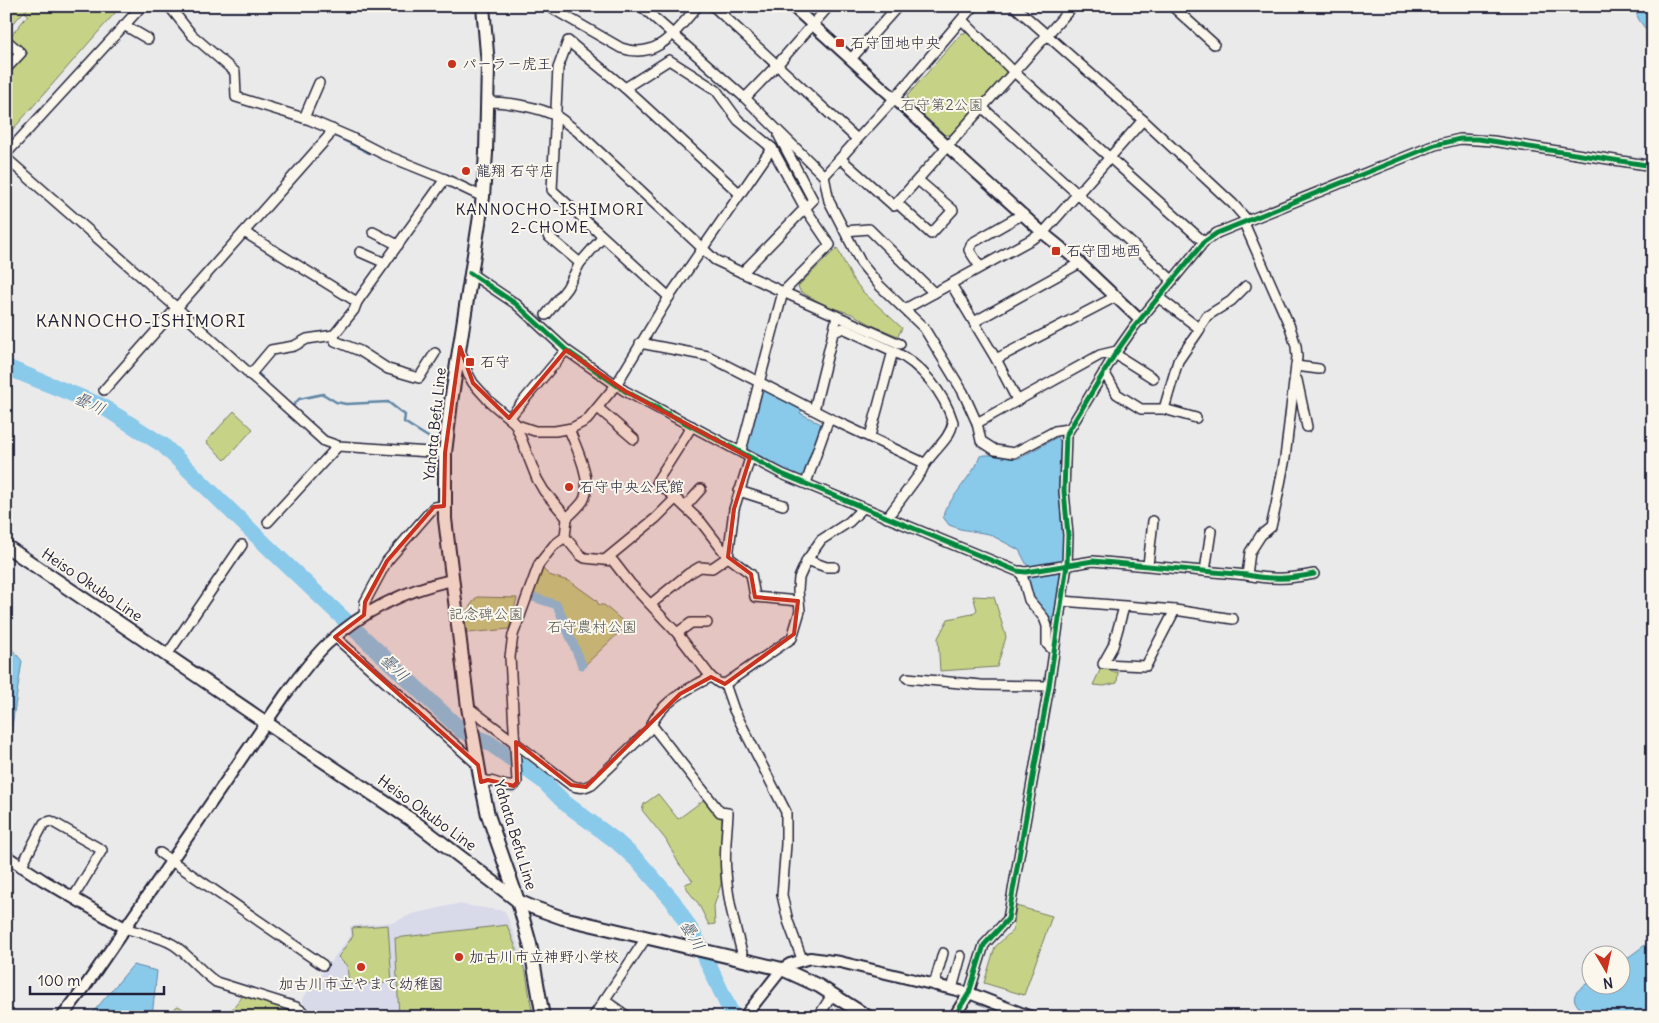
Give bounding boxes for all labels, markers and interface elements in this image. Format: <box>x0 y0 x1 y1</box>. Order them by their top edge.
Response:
place label: 石守団地中央 <box>850 33 940 52</box>
marker: 石守団地中央 <box>834 37 846 49</box>
place label: パーラー虎王 <box>462 54 552 73</box>
marker: パーラー虎王 <box>446 58 458 70</box>
park label: 石守第2公園 <box>900 95 984 114</box>
place label: 龍翔 石守店 <box>476 161 555 180</box>
marker: 龍翔 石守店 <box>460 165 472 177</box>
district label: KANNOCHO-ISHIMORI 2-CHOME <box>455 199 645 237</box>
place label: 石守団地西 <box>1066 241 1141 260</box>
marker: 石守団地西 <box>1050 245 1062 257</box>
district label: KANNOCHO-ISHIMORI <box>36 309 246 332</box>
place label: 石守 <box>480 352 510 371</box>
marker: 石守 <box>464 356 476 368</box>
street label: Yahata Befu Line <box>419 366 450 481</box>
water label: 曇川 <box>71 387 109 419</box>
place label: 石守中央公民館 <box>579 477 684 496</box>
marker: 石守中央公民館 <box>563 481 575 493</box>
street label: Heiso Okubo Line <box>38 544 146 625</box>
park label: 記念碑公園 <box>448 604 524 623</box>
park label: 石守農村公園 <box>547 617 637 636</box>
water label: 曇川 <box>377 649 413 685</box>
street label: Heiso Okubo Line <box>374 770 480 855</box>
street label: Yahata Befu Line <box>490 778 541 892</box>
water label: 曇川 <box>676 916 710 954</box>
north arrow <box>1582 946 1632 996</box>
place label: 加古川市立神野小学校 <box>469 947 619 966</box>
marker: 加古川市立神野小学校 <box>453 951 465 963</box>
marker: 加古川市立やまて幼稚園 <box>355 961 367 973</box>
scale bar <box>30 963 164 995</box>
text: 100 m <box>38 971 80 990</box>
text: N <box>1602 973 1614 992</box>
place label: 加古川市立やまて幼稚園 <box>278 974 444 993</box>

